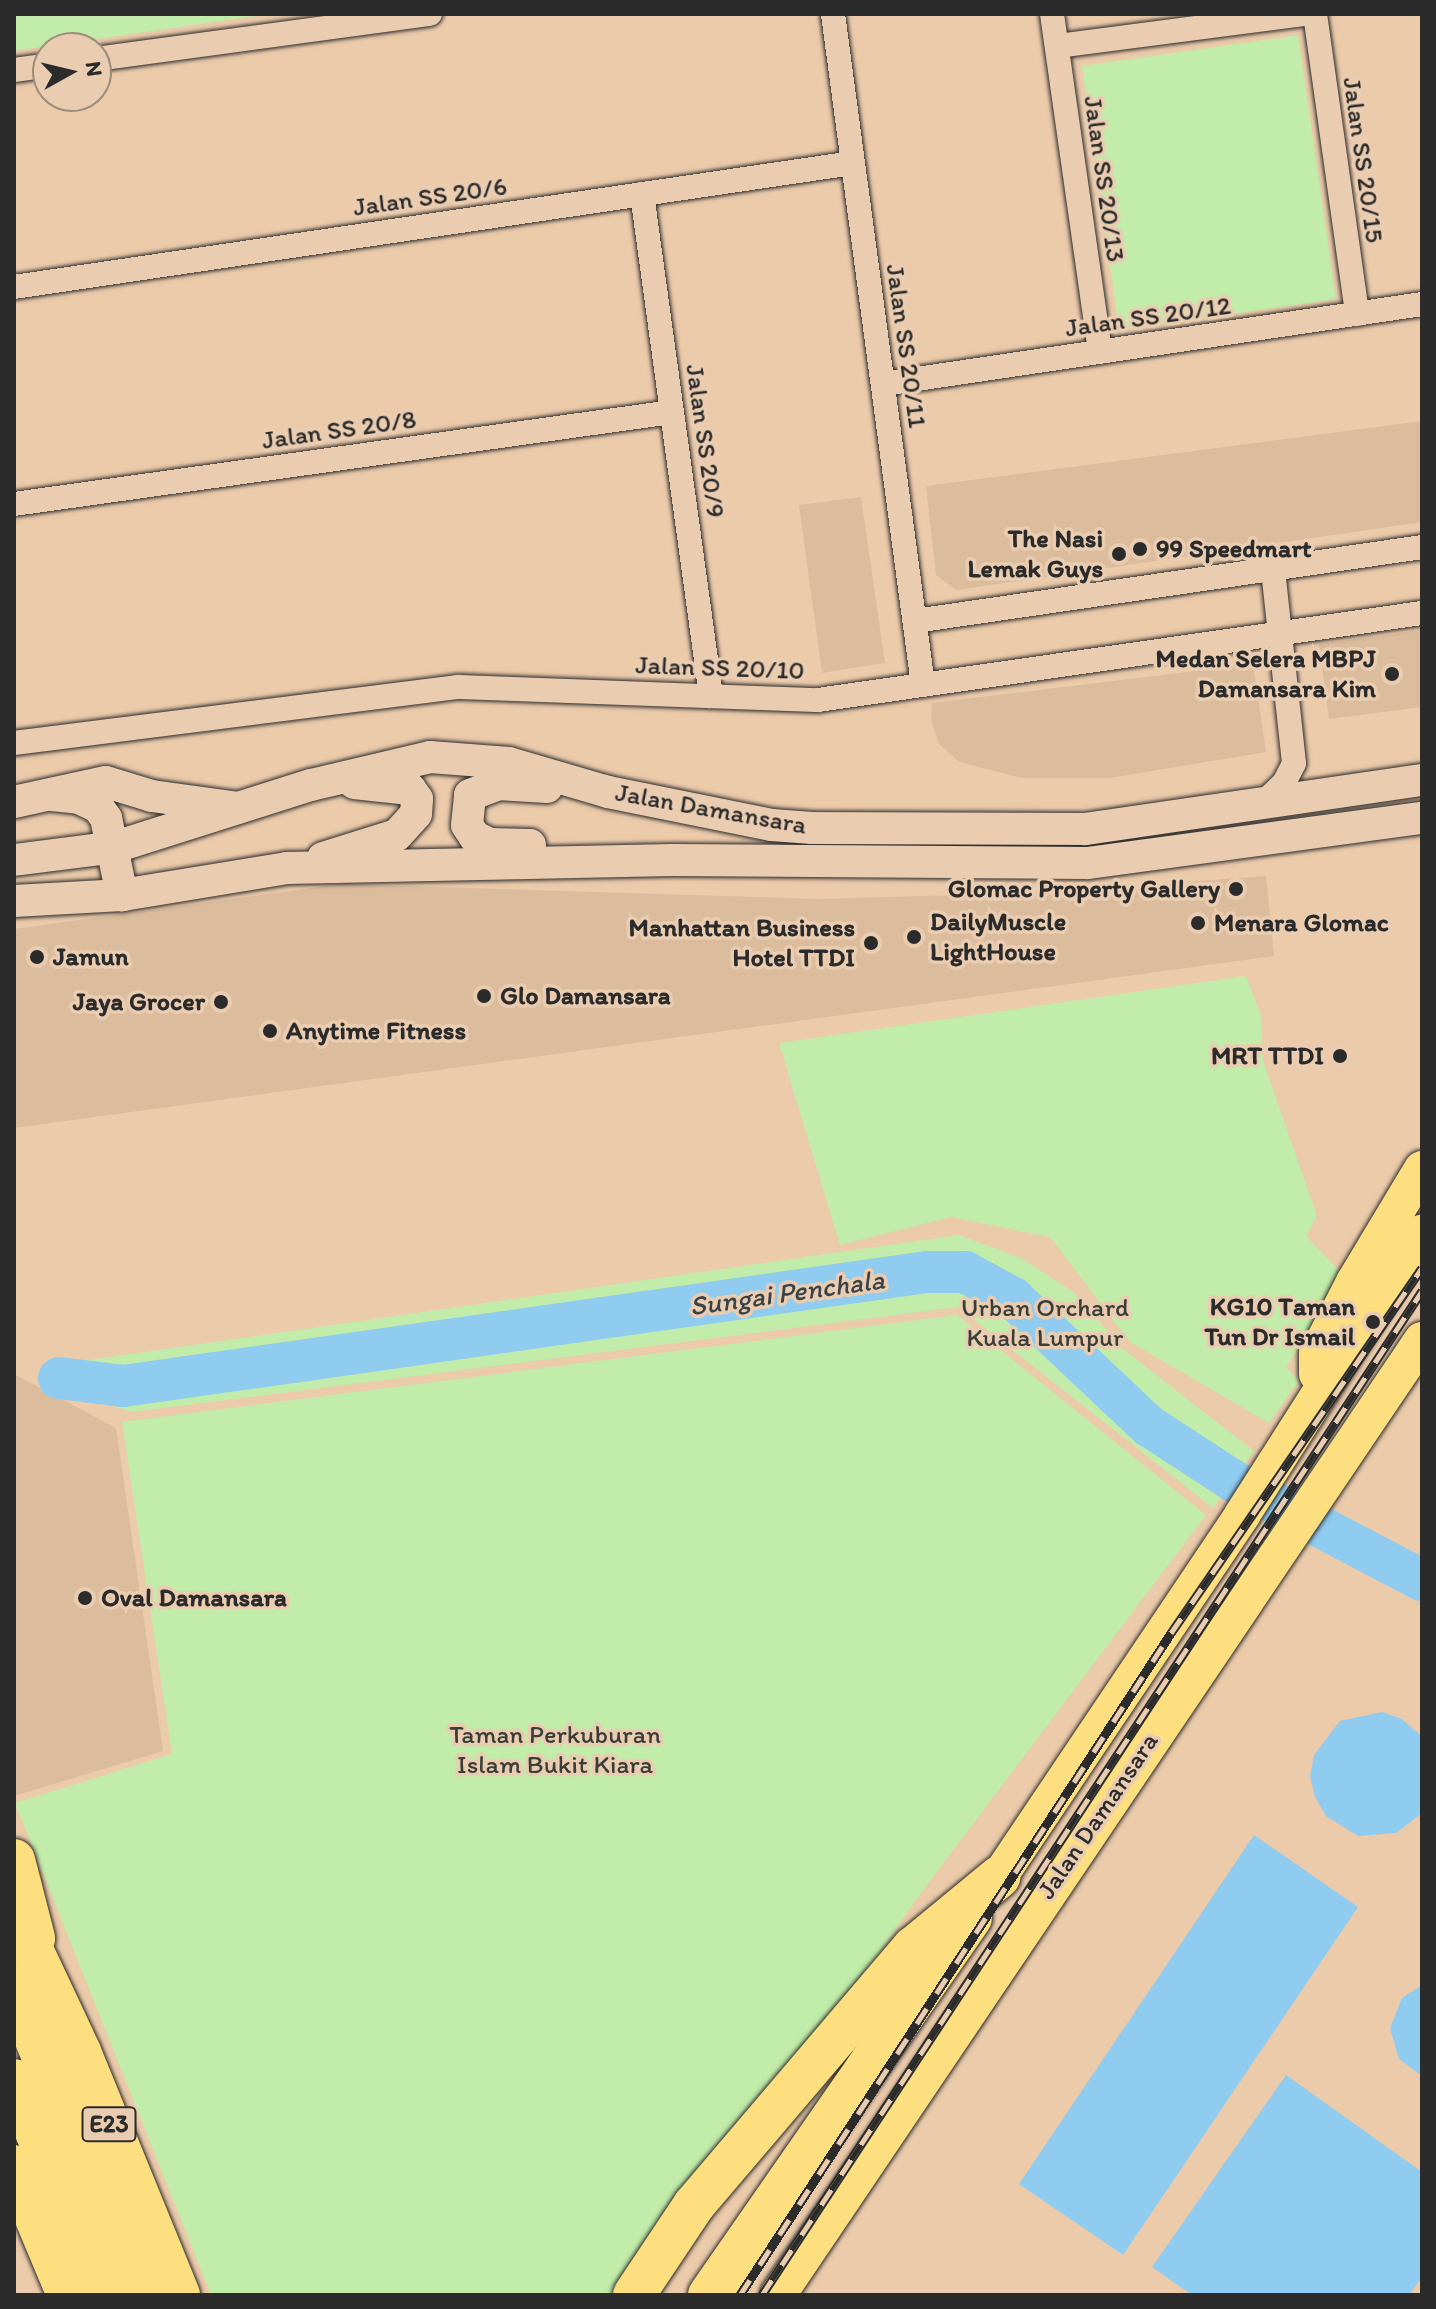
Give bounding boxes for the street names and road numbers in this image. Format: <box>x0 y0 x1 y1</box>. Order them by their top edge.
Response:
street label: Jalan SS 20/15 <box>1336 75 1390 245</box>
street label: Jalan SS 20/13 <box>1077 94 1131 264</box>
street label: Jalan SS 20/6 <box>351 171 509 223</box>
street label: Jalan SS 20/11 <box>879 262 933 430</box>
street label: Jalan SS 20/12 <box>1063 290 1233 344</box>
street label: Jalan SS 20/9 <box>679 362 731 520</box>
street label: Jalan SS 20/8 <box>260 404 418 456</box>
street label: Jalan SS 20/10 <box>635 649 805 687</box>
street label: Jalan Damansara <box>613 777 809 841</box>
street label: Jalan Damansara <box>1031 1727 1165 1905</box>
road number: E23 <box>81 2104 137 2144</box>

